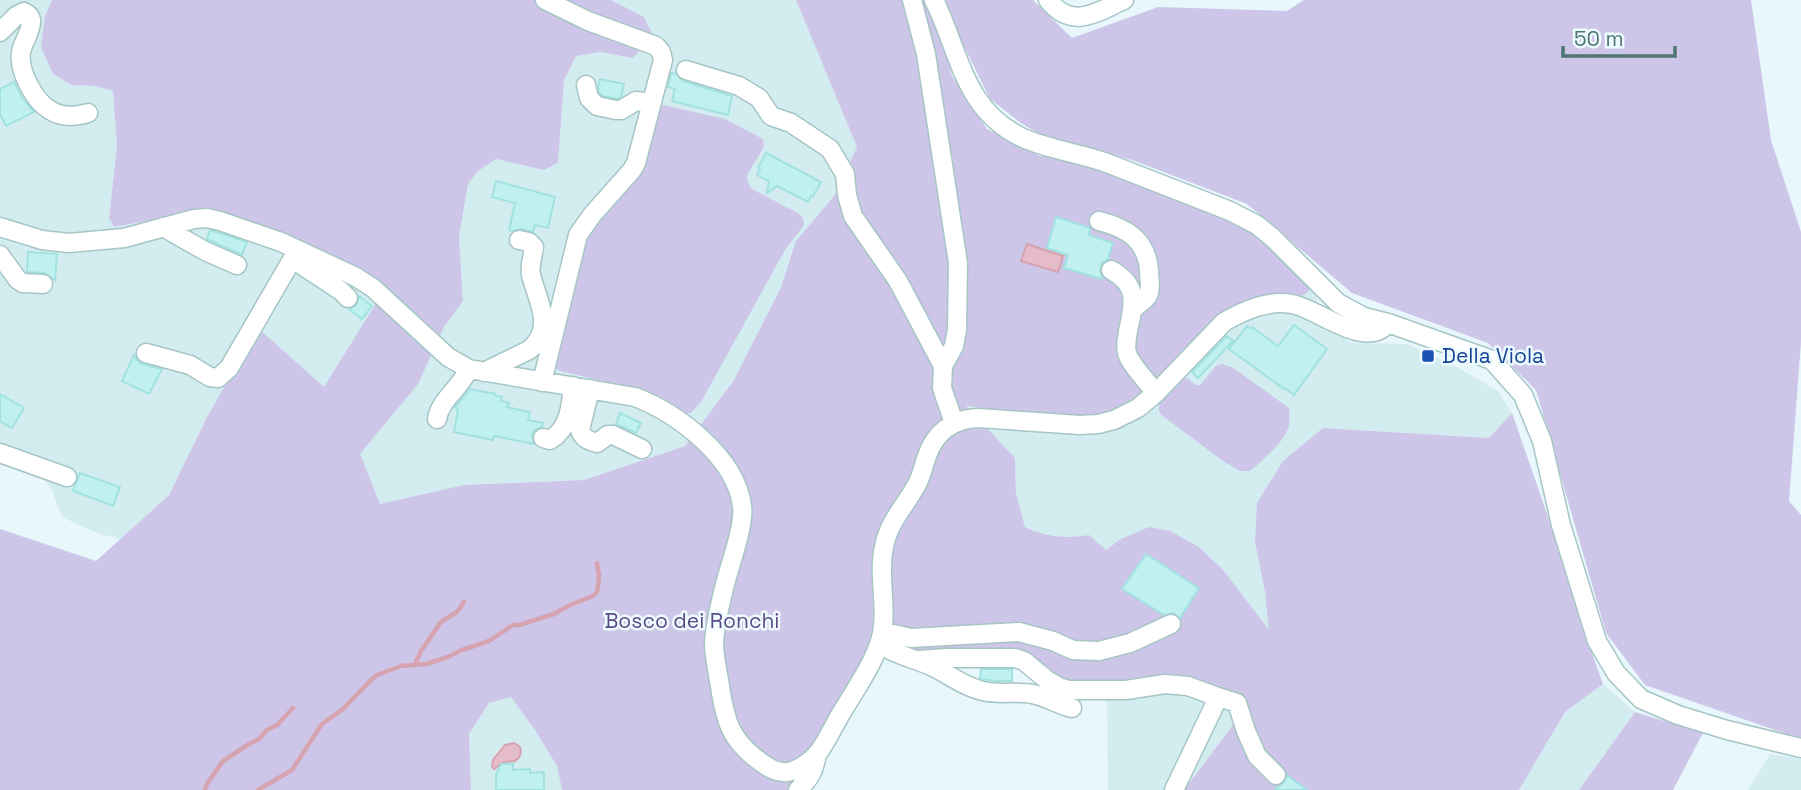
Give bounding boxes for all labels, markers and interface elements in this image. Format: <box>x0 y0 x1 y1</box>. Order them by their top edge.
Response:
scale bar <box>1563 14 1675 58</box>
text: 50 m <box>1574 25 1624 52</box>
place label: Della Viola <box>1442 342 1544 369</box>
marker: Della Viola <box>1420 348 1436 364</box>
park label: Bosco dei Ronchi <box>604 607 780 634</box>

